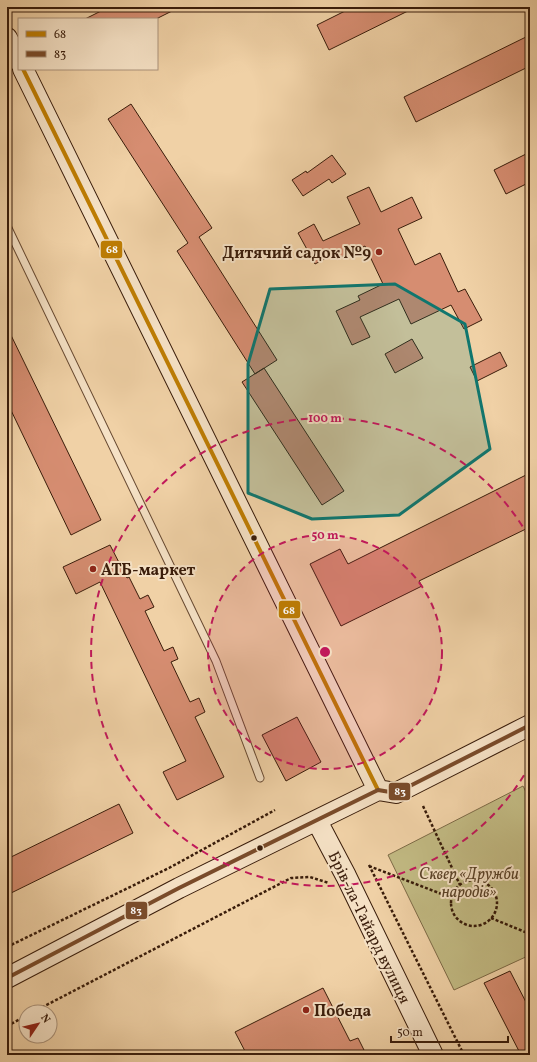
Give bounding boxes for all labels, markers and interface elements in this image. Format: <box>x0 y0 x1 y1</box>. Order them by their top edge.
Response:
legend <box>18 18 158 70</box>
text: 68 <box>54 27 66 43</box>
text: 83 <box>54 47 66 63</box>
line badge: 68 <box>100 240 123 259</box>
text: 68 <box>106 243 118 258</box>
place label: Дитячий садок №9 <box>222 243 371 265</box>
marker: Дитячий садок №9 <box>374 247 384 257</box>
text: 100 m <box>308 411 342 427</box>
text: 50 m <box>311 528 339 544</box>
unlabelled marker <box>249 533 259 543</box>
place label: АТБ-маркет <box>101 560 195 582</box>
marker: АТБ-маркет <box>88 564 98 574</box>
line badge: 68 <box>278 600 301 619</box>
text: 68 <box>283 604 295 619</box>
centre of rings <box>318 645 332 659</box>
line badge: 83 <box>388 782 411 801</box>
text: 83 <box>394 785 406 800</box>
unlabelled marker <box>255 843 265 853</box>
street label: Брів-ла-Гайард вулиця <box>322 848 415 1008</box>
park label: Сквер «Дружби народів» <box>419 864 519 904</box>
line badge: 83 <box>125 901 148 920</box>
text: 83 <box>130 904 142 919</box>
place label: Победа <box>314 1001 372 1023</box>
north arrow <box>18 1004 58 1044</box>
marker: Победа <box>301 1005 311 1015</box>
text: N <box>37 1012 53 1027</box>
scale bar <box>391 1018 508 1044</box>
text: 50 m <box>397 1025 423 1041</box>

